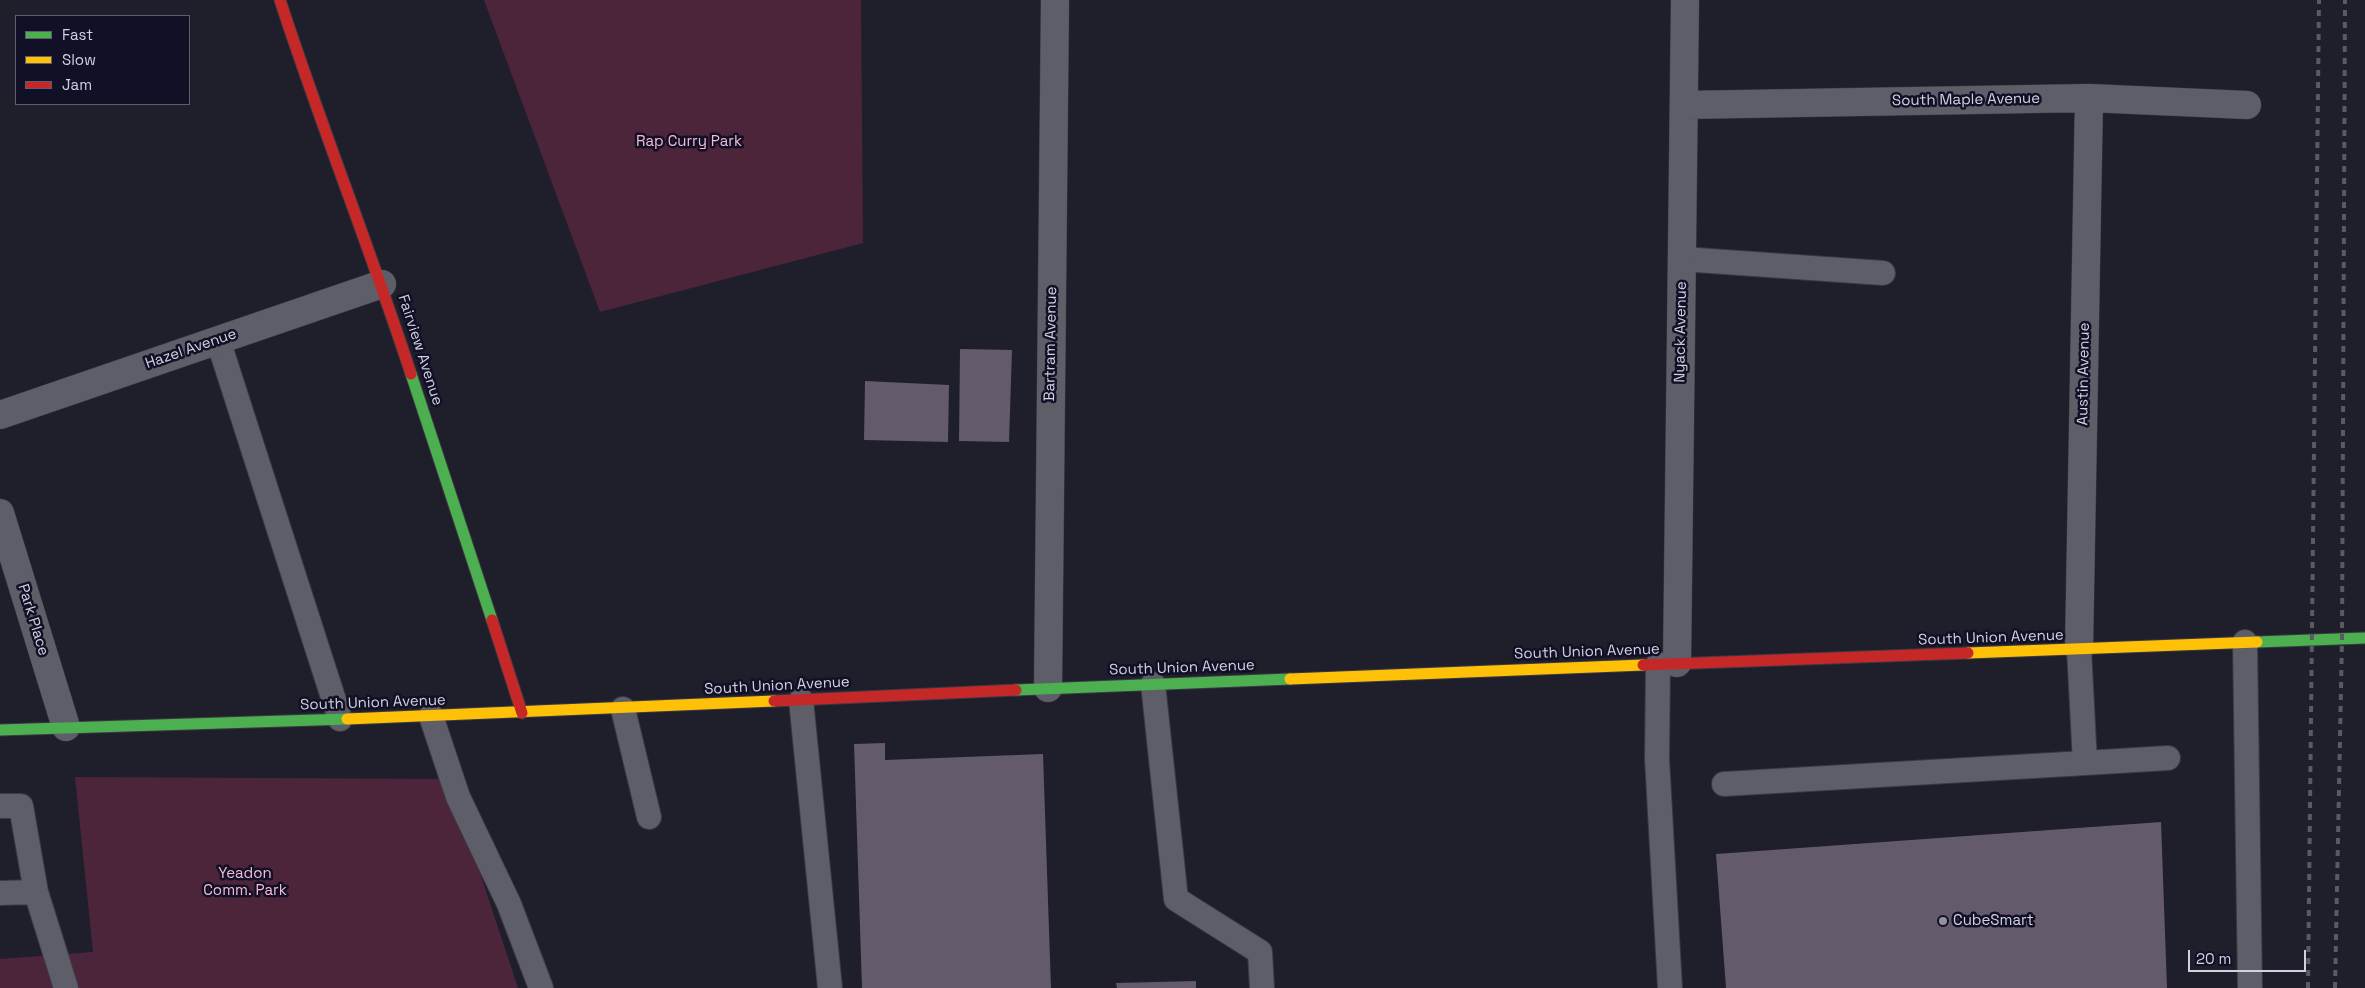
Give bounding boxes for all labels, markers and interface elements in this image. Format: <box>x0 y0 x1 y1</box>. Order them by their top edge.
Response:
legend <box>15 15 190 105</box>
text: Fast <box>62 25 93 44</box>
text: Slow <box>62 50 96 69</box>
text: Jam <box>62 75 92 94</box>
street label: South Maple Avenue <box>1892 90 2040 110</box>
park label: Rap Curry Park <box>636 133 742 151</box>
street label: Nyack Avenue <box>1671 281 1691 383</box>
street label: Bartram Avenue <box>1041 286 1061 402</box>
street label: Fairview Avenue <box>394 292 446 408</box>
street label: Austin Avenue <box>2074 322 2094 426</box>
street label: Hazel Avenue <box>143 325 239 373</box>
street label: Park Place <box>14 582 52 658</box>
street label: South Union Avenue <box>1918 626 2064 650</box>
street label: South Union Avenue <box>1514 640 1660 664</box>
street label: South Union Avenue <box>1109 656 1255 680</box>
street label: South Union Avenue <box>704 673 850 699</box>
street label: South Union Avenue <box>300 691 446 715</box>
park label: Yeadon Comm. Park <box>203 865 287 900</box>
place label: CubeSmart <box>1953 912 2034 930</box>
marker: CubeSmart <box>1937 915 1949 927</box>
scale bar <box>2190 940 2308 972</box>
text: 20 m <box>2196 949 2231 968</box>

